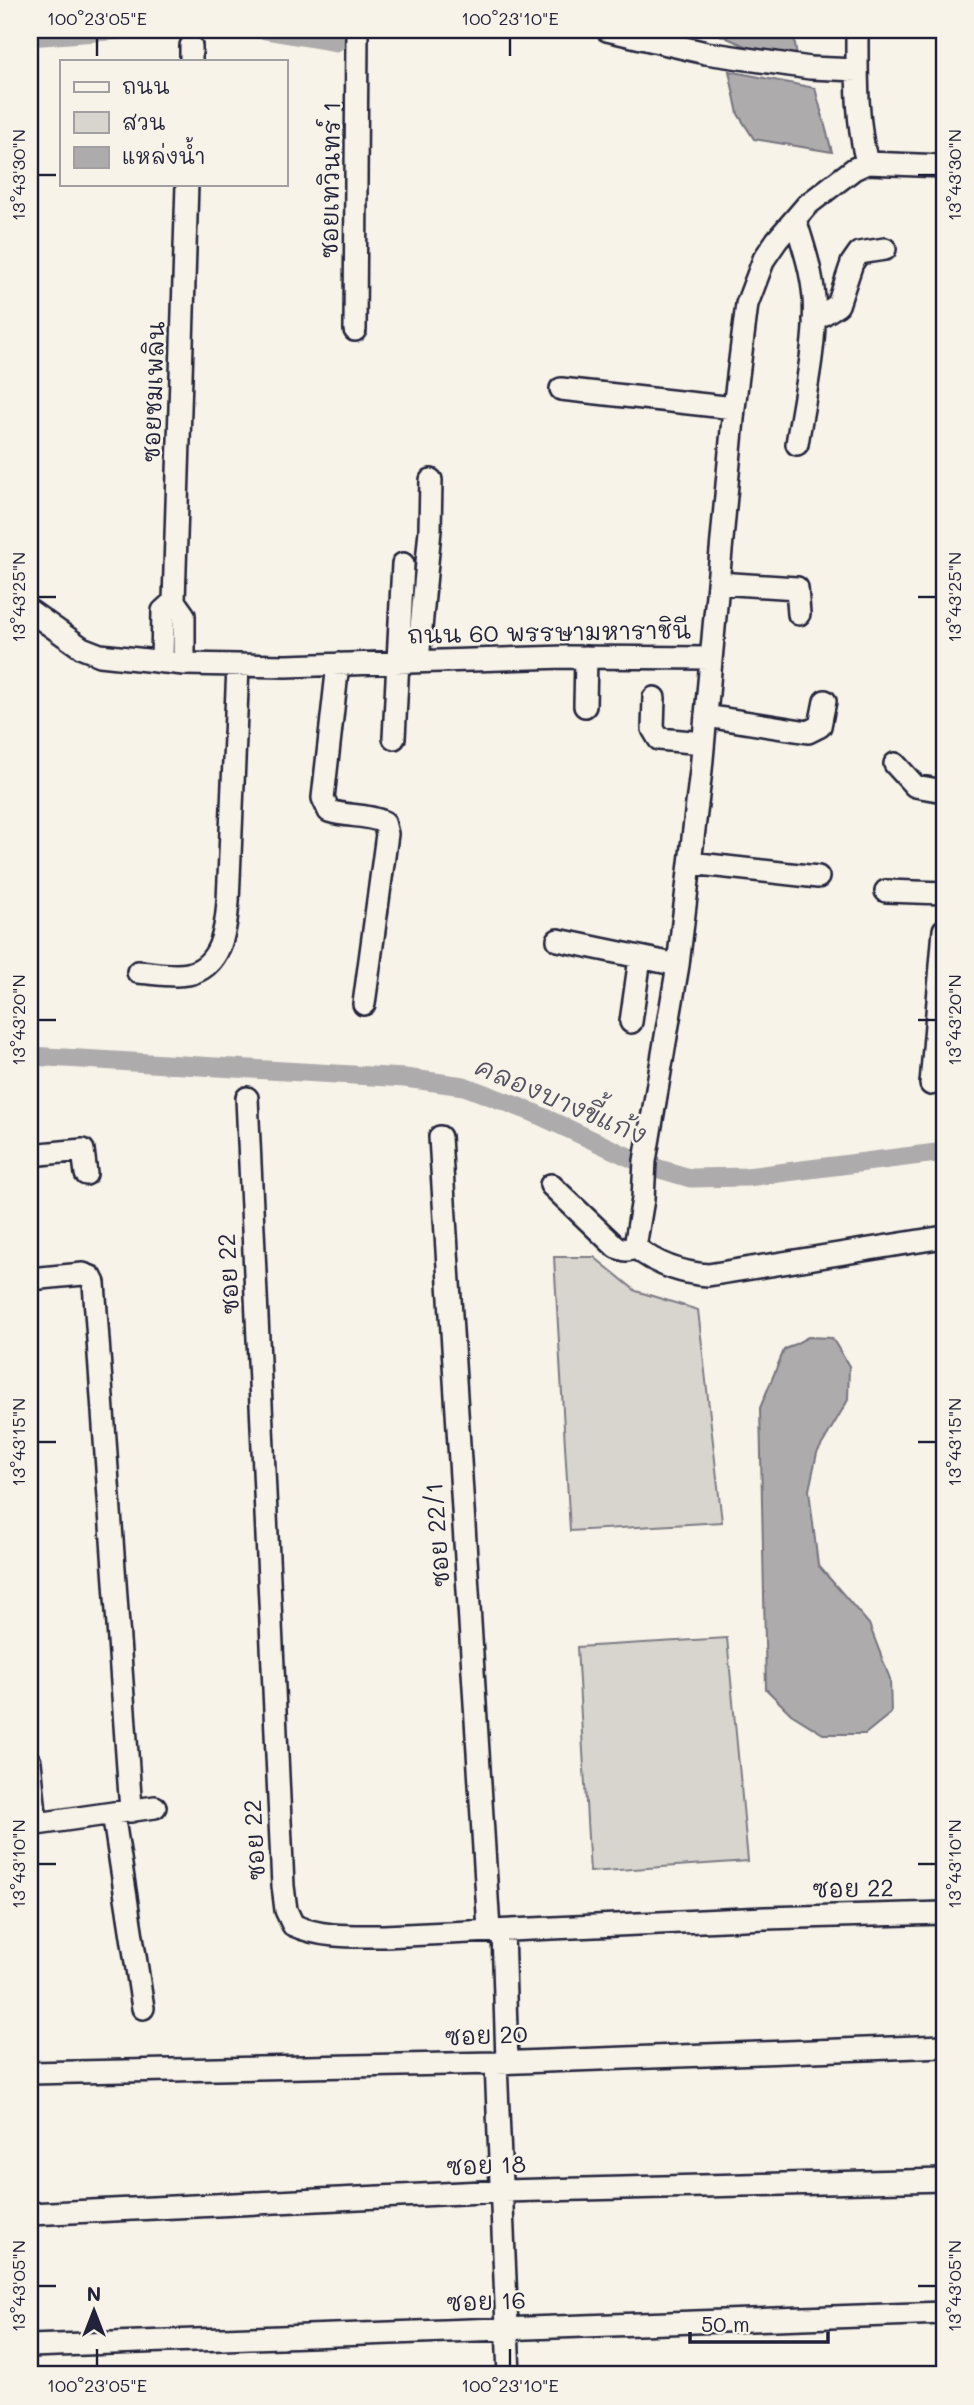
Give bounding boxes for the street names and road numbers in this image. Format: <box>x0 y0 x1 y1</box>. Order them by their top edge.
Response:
street label: ซอยเทวินทร์ 1 <box>312 101 346 259</box>
street label: ซอยชมเพลิน <box>135 321 170 463</box>
street label: ถนน 60 พรรษามหาราชินี <box>407 614 691 649</box>
street label: ซอย 22 <box>210 1232 245 1316</box>
street label: ซอย 22/1 <box>417 1482 456 1589</box>
street label: ซอย 22 <box>236 1798 271 1882</box>
street label: ซอย 22 <box>812 1871 894 1904</box>
street label: ซอย 20 <box>444 2018 528 2051</box>
street label: ซอย 18 <box>445 2148 527 2181</box>
street label: ซอย 16 <box>445 2284 527 2317</box>

